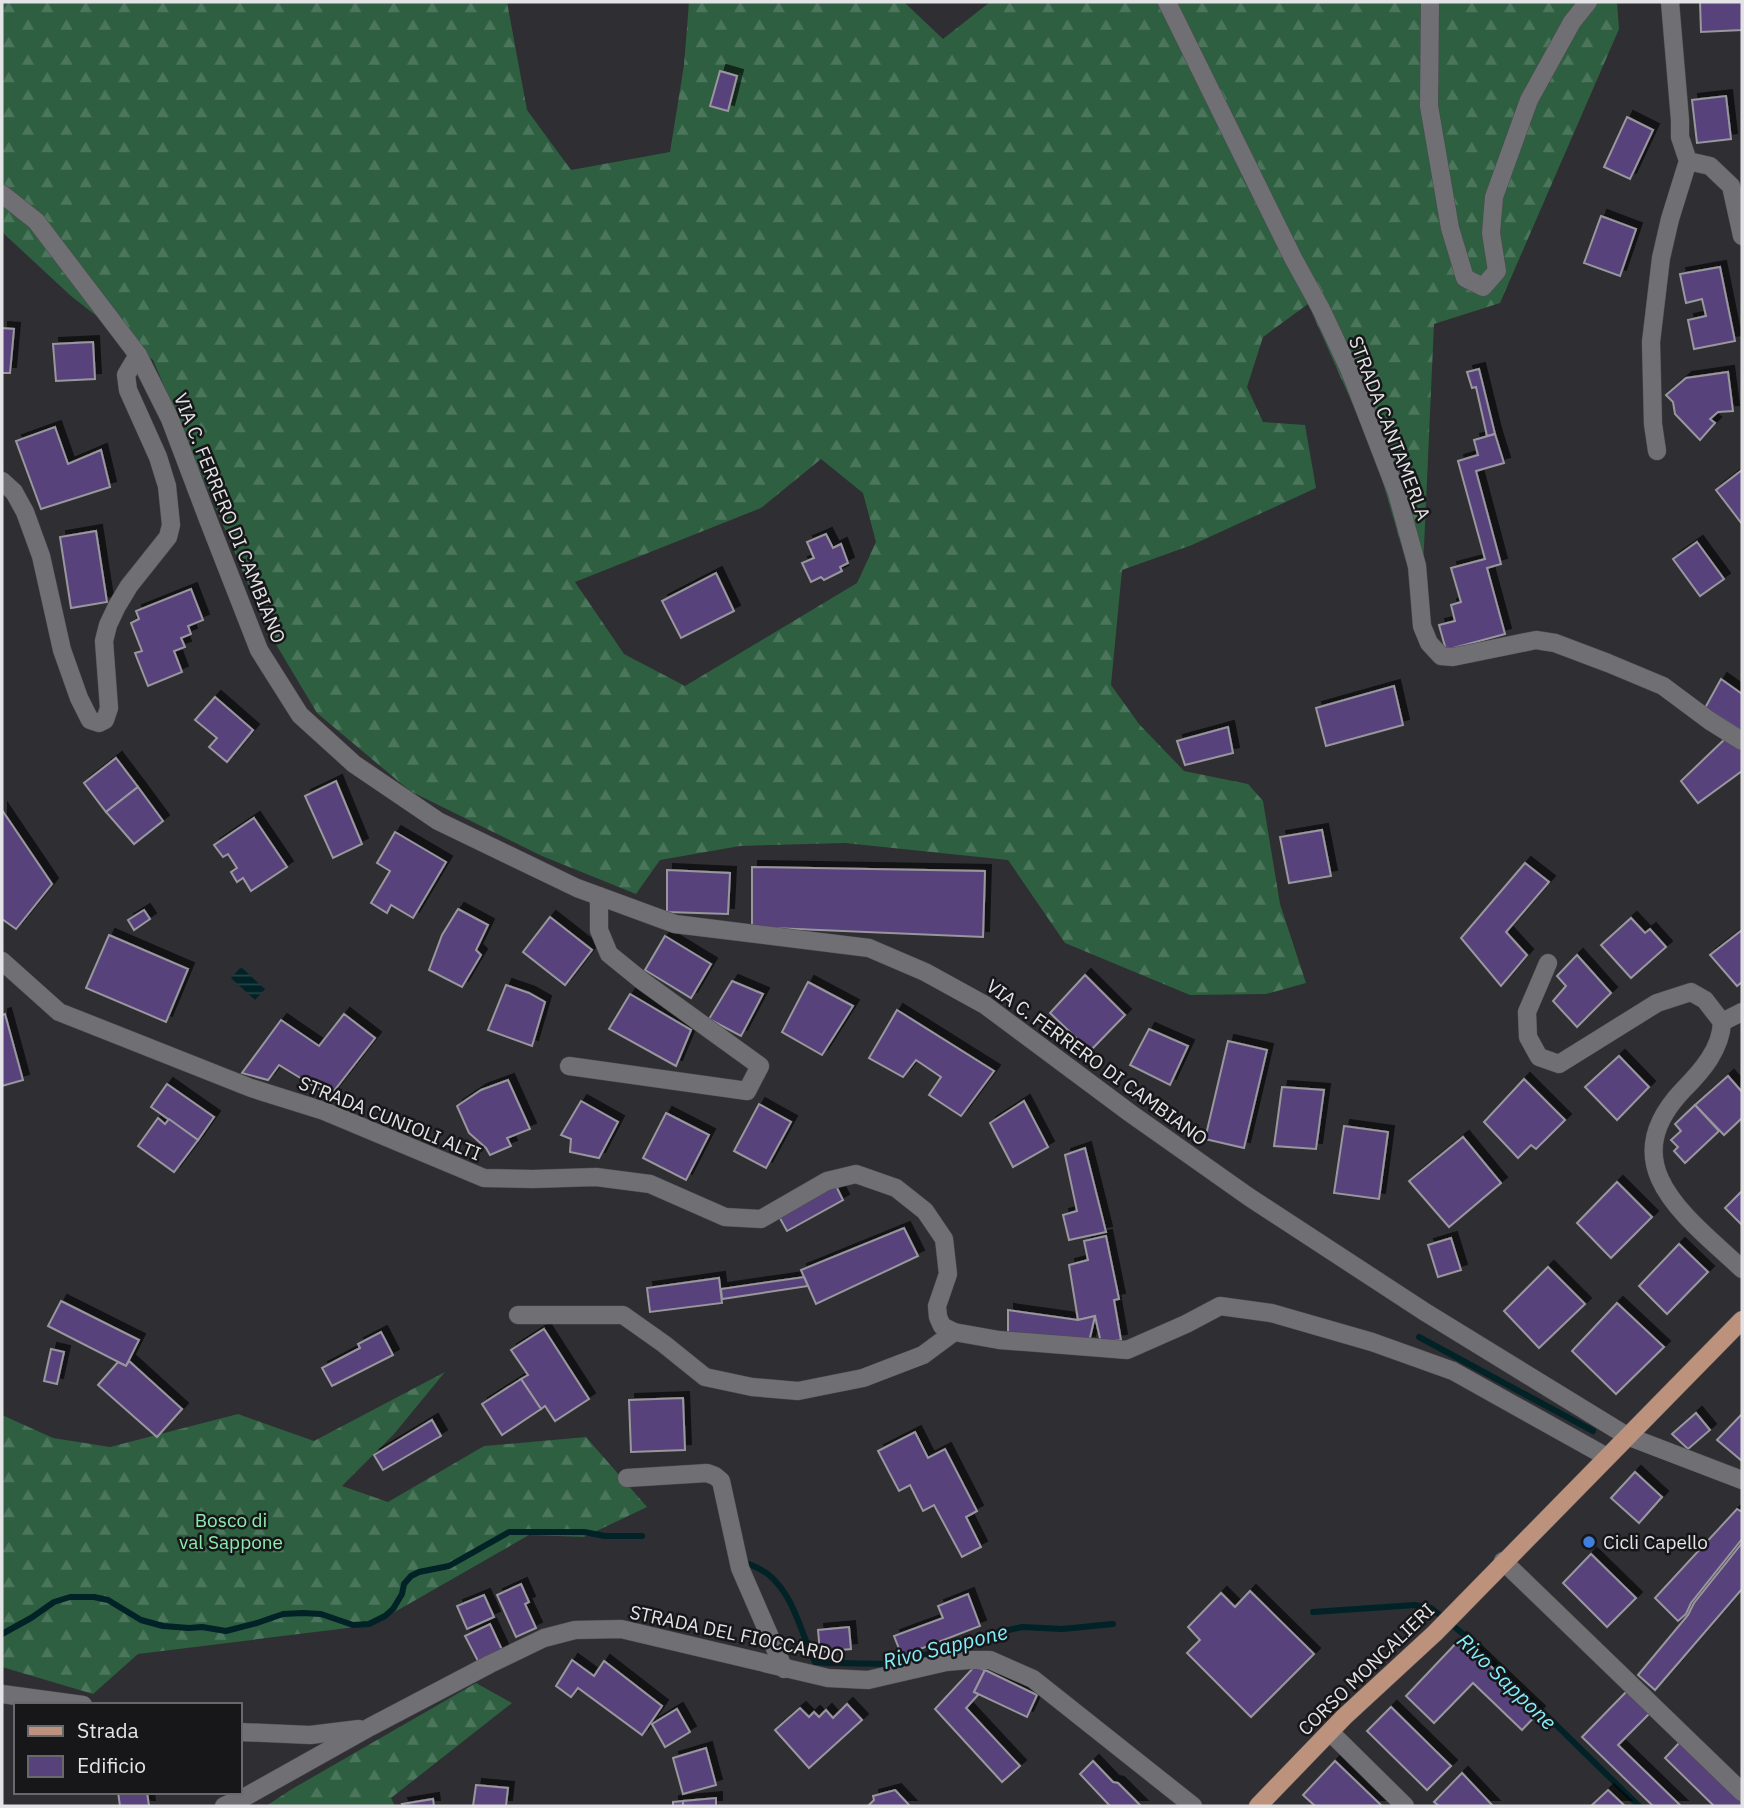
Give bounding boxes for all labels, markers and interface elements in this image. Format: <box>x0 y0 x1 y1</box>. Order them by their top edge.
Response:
street label: STRADA CANTAMERLA <box>1344 333 1436 523</box>
street label: VIA C. FERRERO DI CAMBIANO <box>169 389 291 647</box>
street label: VIA C. FERRERO DI CAMBIANO <box>982 974 1212 1150</box>
street label: STRADA CUNIOLI ALTI <box>295 1070 485 1166</box>
park label: Bosco di val Sappone <box>179 1508 283 1554</box>
place label: Cicli Capello <box>1603 1530 1708 1554</box>
marker: Cicli Capello <box>1581 1534 1597 1550</box>
street label: CORSO MONCALIERI <box>1293 1598 1439 1740</box>
street label: STRADA DEL FIOCCARDO <box>628 1600 846 1668</box>
water label: Rivo Sappone <box>880 1617 1011 1675</box>
water label: Rivo Sappone <box>1451 1627 1563 1736</box>
legend <box>14 1703 242 1794</box>
text: Strada <box>77 1716 139 1744</box>
text: Edificio <box>77 1751 146 1779</box>

